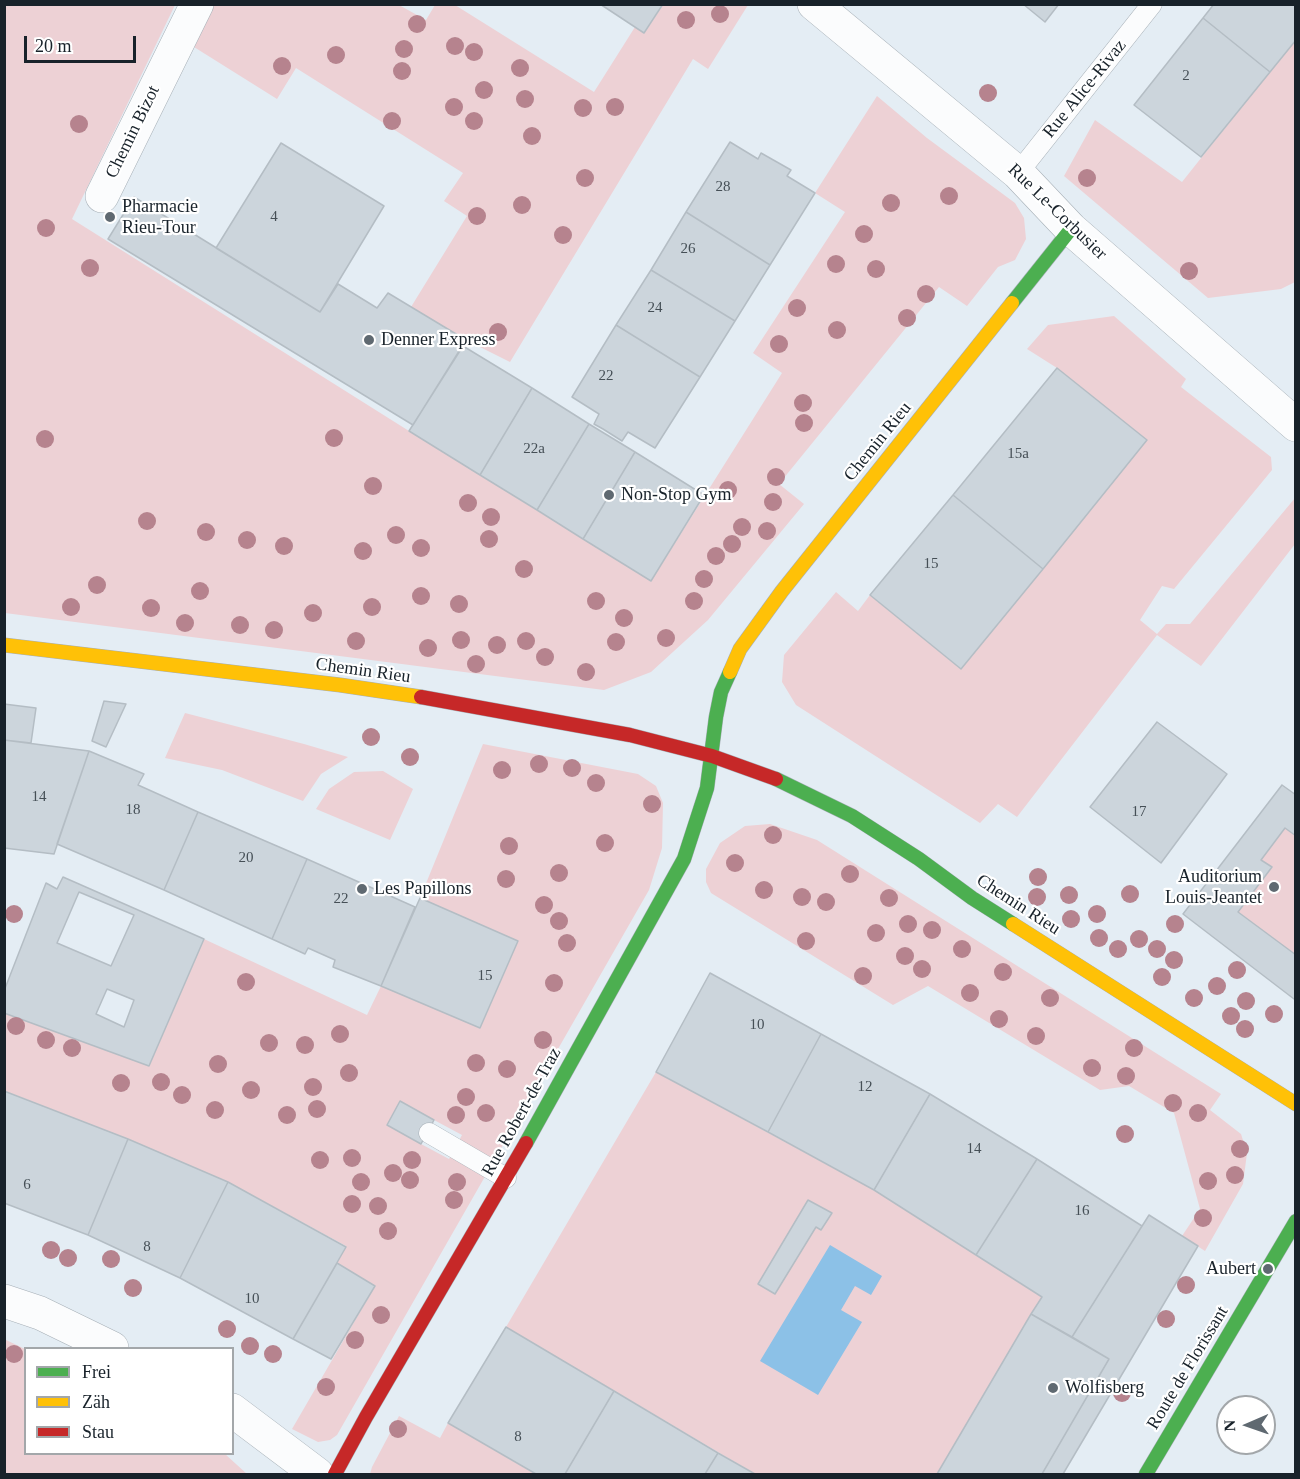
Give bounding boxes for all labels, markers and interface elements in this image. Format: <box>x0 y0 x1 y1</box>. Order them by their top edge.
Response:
scale bar <box>27 24 140 62</box>
street label: Rue Alice-Rivaz <box>1039 35 1131 143</box>
text: 20 m <box>35 36 72 56</box>
house number: 2 <box>1182 67 1190 85</box>
street label: Chemin Bizot <box>101 82 165 182</box>
street label: Rue Le-Corbusier <box>1003 159 1111 265</box>
house number: 28 <box>716 178 730 196</box>
place label: Pharmacie Rieu-Tour <box>122 196 198 238</box>
house number: 4 <box>270 208 278 226</box>
marker: Pharmacie Rieu-Tour <box>103 210 117 224</box>
house number: 26 <box>680 240 696 258</box>
house number: 24 <box>648 299 662 317</box>
place label: Denner Express <box>381 329 495 351</box>
marker: Denner Express <box>362 333 376 347</box>
house number: 22 <box>598 367 614 385</box>
street label: Chemin Rieu <box>840 398 916 486</box>
house number: 22a <box>523 440 545 458</box>
house number: 15a <box>1007 445 1029 463</box>
place label: Non-Stop Gym <box>621 484 732 506</box>
marker: Non-Stop Gym <box>602 488 616 502</box>
house number: 15 <box>924 555 938 573</box>
street label: Chemin Rieu <box>314 654 412 688</box>
house number: 14 <box>32 788 46 806</box>
house number: 18 <box>126 801 140 819</box>
house number: 17 <box>1132 803 1146 821</box>
house number: 20 <box>238 849 254 867</box>
place label: Auditorium Louis-Jeantet <box>1165 866 1262 908</box>
street label: Chemin Rieu <box>972 870 1064 940</box>
place label: Les Papillons <box>374 878 471 900</box>
marker: Auditorium Louis-Jeantet <box>1267 880 1281 894</box>
marker: Les Papillons <box>355 882 369 896</box>
house number: 22 <box>334 890 348 908</box>
house number: 15 <box>478 967 492 985</box>
house number: 10 <box>750 1016 764 1034</box>
street label: Rue Robert-de-Traz <box>478 1044 566 1180</box>
house number: 12 <box>858 1078 872 1096</box>
house number: 14 <box>966 1140 982 1158</box>
house number: 6 <box>23 1176 31 1194</box>
house number: 16 <box>1074 1202 1090 1220</box>
house number: 8 <box>143 1238 151 1256</box>
place label: Aubert <box>1206 1258 1256 1280</box>
marker: Aubert <box>1261 1262 1275 1276</box>
house number: 10 <box>244 1290 260 1308</box>
street label: Route de Florissant <box>1143 1302 1233 1434</box>
legend <box>24 1347 234 1455</box>
text: Frei <box>82 1362 111 1382</box>
place label: Wolfisberg <box>1065 1377 1144 1399</box>
marker: Wolfisberg <box>1046 1381 1060 1395</box>
text: Zäh <box>82 1392 110 1412</box>
north arrow <box>1216 1395 1276 1455</box>
text: N <box>1221 1420 1238 1432</box>
text: Stau <box>82 1422 114 1442</box>
house number: 8 <box>514 1428 522 1446</box>

